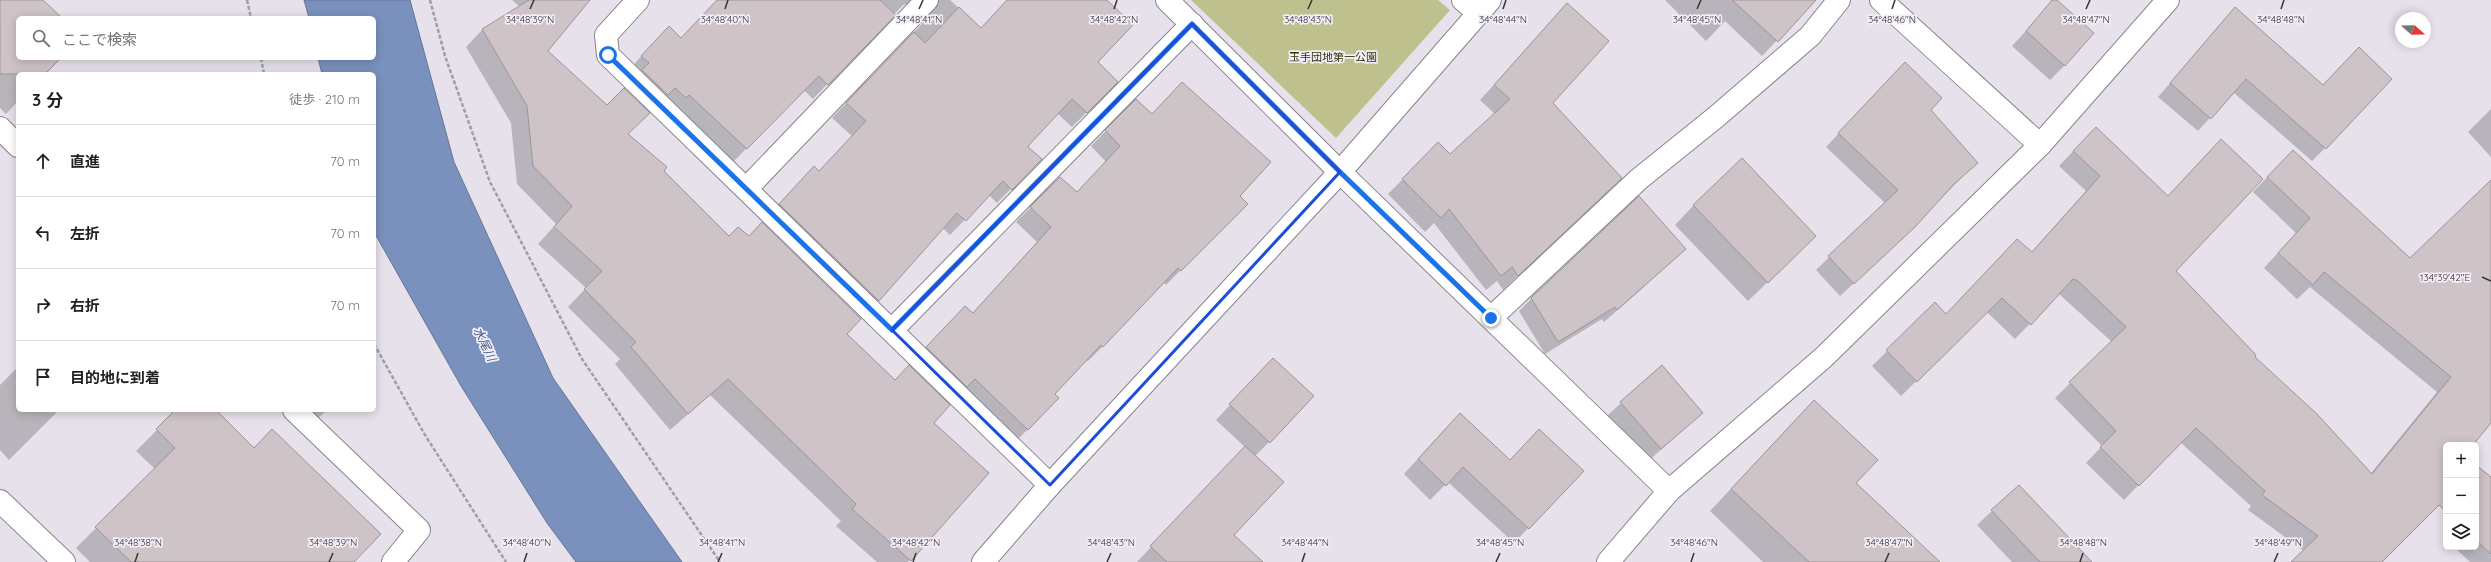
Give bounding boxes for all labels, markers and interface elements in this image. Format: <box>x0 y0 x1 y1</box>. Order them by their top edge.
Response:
north arrow <box>2395 12 2431 48</box>
text: 34°48'39"N <box>506 13 554 26</box>
text: 34°48'40"N <box>701 13 749 26</box>
text: 34°48'41"N <box>896 13 942 26</box>
text: 34°48'42"N <box>1090 13 1138 26</box>
text: 34°48'43"N <box>1284 13 1332 26</box>
text: 34°48'44"N <box>1479 13 1527 26</box>
text: 34°48'45"N <box>1673 13 1721 26</box>
text: 34°48'46"N <box>1868 13 1916 26</box>
text: 34°48'47"N <box>2062 13 2110 26</box>
text: 34°48'48"N <box>2257 13 2305 26</box>
search box <box>16 16 376 60</box>
icon: search <box>30 27 52 49</box>
text: ここで検索 <box>62 30 137 49</box>
route start <box>599 46 617 64</box>
park label: 玉手団地第一公園 <box>1289 50 1377 64</box>
text: 3 分 <box>32 89 63 110</box>
text: 徒歩 · 210 m <box>289 91 360 107</box>
icon: ahead <box>32 150 54 172</box>
text: 直進 <box>70 152 100 171</box>
text: 70 m <box>330 153 360 169</box>
icon: left <box>32 222 54 244</box>
text: 左折 <box>70 224 100 243</box>
text: 70 m <box>330 225 360 241</box>
text: 134°39'42"E <box>2420 271 2471 284</box>
icon: right <box>32 294 54 316</box>
text: 右折 <box>70 296 100 315</box>
text: 70 m <box>330 297 360 313</box>
route end <box>1482 309 1500 327</box>
water label: 水尾川 <box>471 325 500 365</box>
icon: arrive <box>32 366 54 388</box>
text: 目的地に到着 <box>70 368 160 387</box>
map controls <box>2443 442 2479 550</box>
button: + <box>2443 442 2479 478</box>
button: − <box>2443 478 2479 514</box>
button: layers <box>2443 514 2479 550</box>
text: 34°48'38"N <box>114 536 162 549</box>
text: 34°48'39"N <box>309 536 357 549</box>
text: 34°48'40"N <box>503 536 551 549</box>
text: 34°48'41"N <box>699 536 745 549</box>
text: 34°48'42"N <box>892 536 940 549</box>
text: 34°48'43"N <box>1087 536 1135 549</box>
text: 34°48'44"N <box>1281 536 1329 549</box>
text: 34°48'45"N <box>1476 536 1524 549</box>
text: 34°48'46"N <box>1670 536 1718 549</box>
text: 34°48'47"N <box>1865 536 1913 549</box>
text: 34°48'48"N <box>2059 536 2107 549</box>
text: 34°48'49"N <box>2254 536 2302 549</box>

